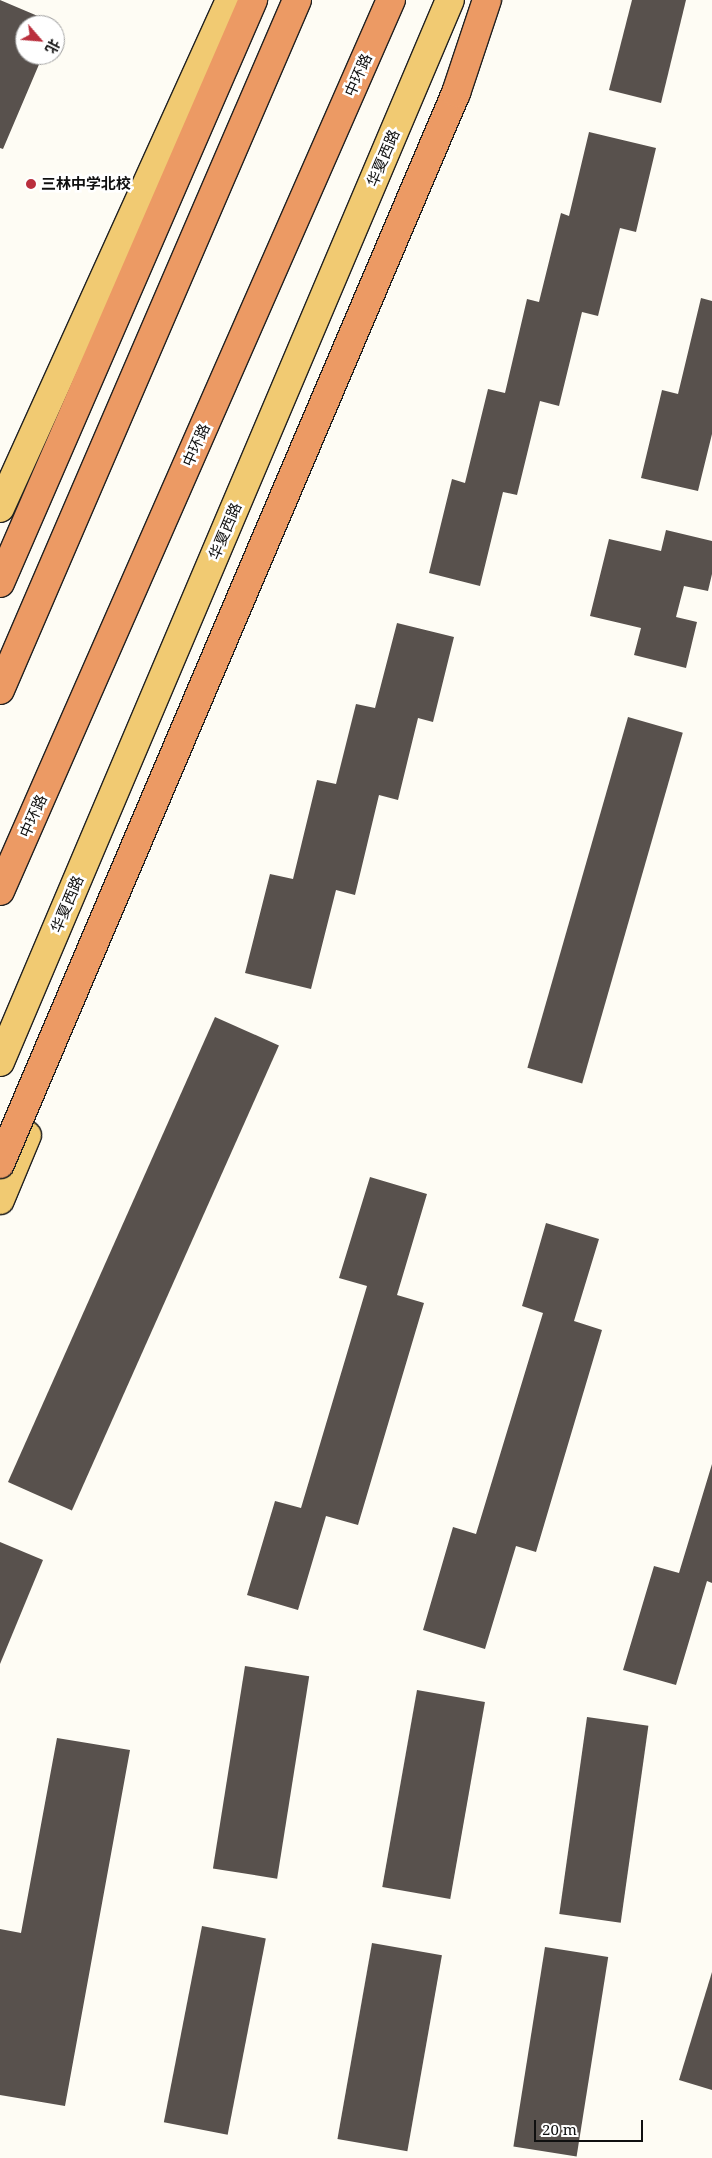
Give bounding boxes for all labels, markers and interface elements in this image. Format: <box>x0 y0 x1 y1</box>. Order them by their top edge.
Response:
north arrow <box>15 15 65 65</box>
text: 北 <box>41 36 65 57</box>
street label: 中环路 <box>341 51 375 99</box>
street label: 华夏西路 <box>363 127 403 189</box>
place label: 三林中学北校 <box>41 175 131 193</box>
marker: 三林中学北校 <box>25 178 37 190</box>
street label: 中环路 <box>179 421 213 469</box>
street label: 华夏西路 <box>205 500 245 562</box>
street label: 中环路 <box>16 792 50 840</box>
street label: 华夏西路 <box>47 873 87 935</box>
scale bar <box>537 2110 646 2142</box>
text: 20 m <box>542 2119 577 2139</box>

